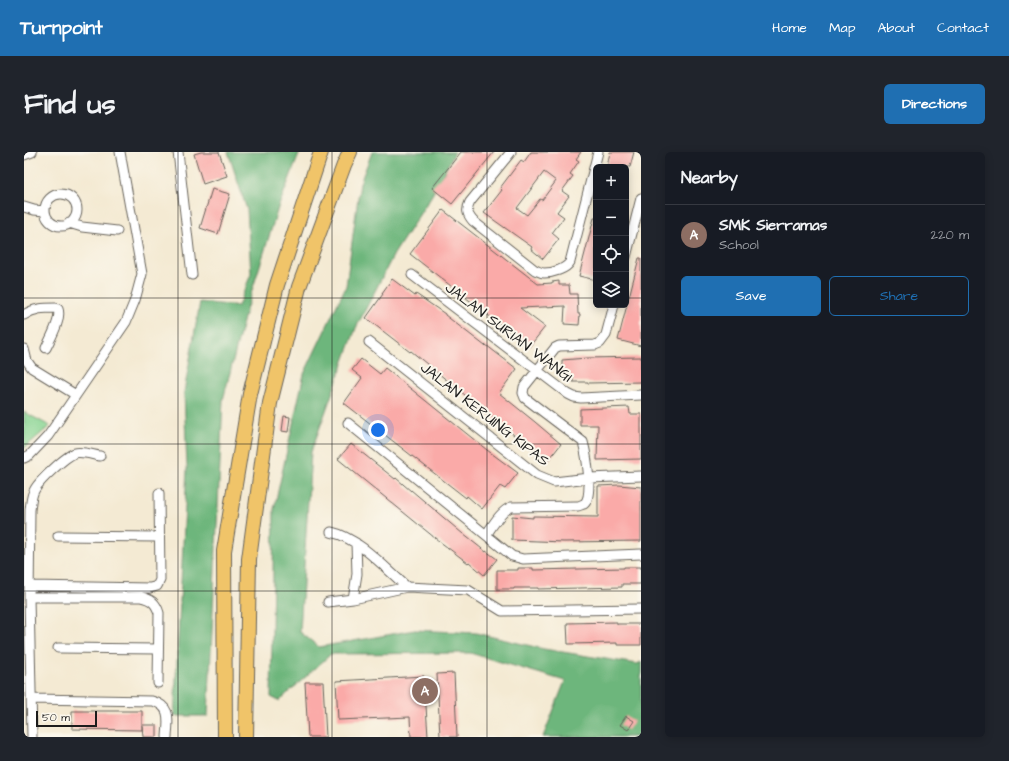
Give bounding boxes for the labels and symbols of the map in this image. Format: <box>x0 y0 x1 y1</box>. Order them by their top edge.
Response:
street label: JALAN SURIAN WANGI <box>441 277 577 387</box>
street label: JALAN KERUING KIPAS <box>416 357 554 472</box>
your location <box>368 420 388 440</box>
pin: A <box>412 676 438 706</box>
scale bar <box>36 709 97 728</box>

